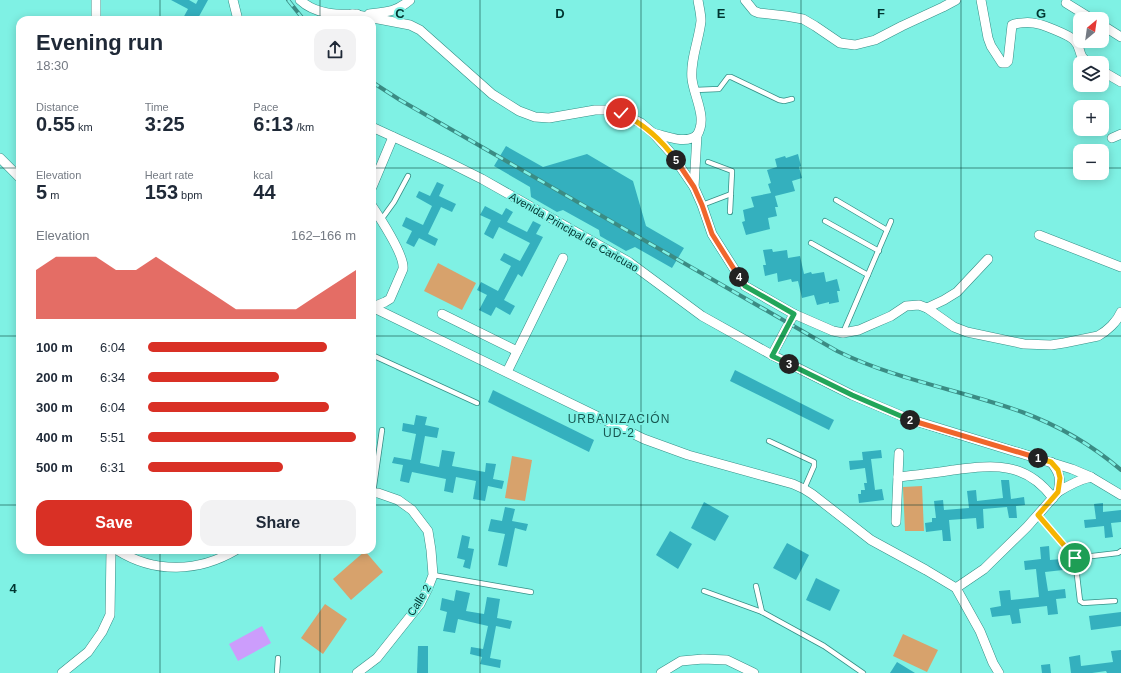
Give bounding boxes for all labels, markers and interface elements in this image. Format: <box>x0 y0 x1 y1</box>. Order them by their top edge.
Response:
text: C <box>395 6 405 21</box>
text: D <box>555 6 565 21</box>
text: E <box>717 6 726 21</box>
text: F <box>877 6 885 21</box>
text: G <box>1036 6 1046 21</box>
north arrow <box>1073 12 1109 48</box>
map controls <box>1073 12 1109 180</box>
button: share <box>314 29 356 71</box>
text: Evening run <box>36 30 163 55</box>
button: layers <box>1073 56 1109 92</box>
text: 18:30 <box>36 58 69 73</box>
pin <box>604 96 638 130</box>
button: + <box>1073 100 1109 136</box>
text: Distance <box>36 101 79 113</box>
text: Time <box>145 101 169 113</box>
text: Pace <box>253 101 278 113</box>
icon: check <box>610 102 632 124</box>
text: 0.55 <box>36 113 75 135</box>
text: 3:25 <box>145 113 185 135</box>
text: 6:13 <box>253 113 293 135</box>
text: km <box>75 121 93 133</box>
text: /km <box>293 121 314 133</box>
button: − <box>1073 144 1109 180</box>
pin: 5 <box>666 150 686 170</box>
text: 5 <box>673 154 679 166</box>
text: Elevation <box>36 169 81 181</box>
text: Heart rate <box>145 169 194 181</box>
text: kcal <box>253 169 273 181</box>
text: 5 <box>36 181 47 203</box>
text: 153 <box>145 181 178 203</box>
text: 44 <box>253 181 276 203</box>
text: m <box>47 189 59 201</box>
text: bpm <box>178 189 203 201</box>
street label: Avenida Principal de Caricuao <box>507 190 641 274</box>
text: Elevation <box>36 228 89 243</box>
text: 162–166 m <box>291 228 356 243</box>
pin: 4 <box>729 267 749 287</box>
text: 4 <box>736 271 742 283</box>
text: 100 m <box>36 340 73 355</box>
text: 6:04 <box>100 340 125 355</box>
pin: 3 <box>779 354 799 374</box>
text: 3 <box>786 358 792 370</box>
text: 200 m <box>36 370 73 385</box>
text: 6:34 <box>100 370 125 385</box>
text: 300 m <box>36 400 73 415</box>
text: 6:04 <box>100 400 125 415</box>
pin: 2 <box>900 410 920 430</box>
district label: URBANIZACIÓN UD-2 <box>568 411 670 440</box>
text: 2 <box>907 414 913 426</box>
text: 400 m <box>36 430 73 445</box>
text: 5:51 <box>100 430 125 445</box>
pin: 1 <box>1028 448 1048 468</box>
text: 1 <box>1035 452 1041 464</box>
text: 500 m <box>36 460 73 475</box>
text: 6:31 <box>100 460 125 475</box>
button: Save <box>36 500 192 546</box>
button: Share <box>200 500 356 546</box>
pin <box>1058 541 1092 575</box>
icon: arrive <box>1064 547 1086 569</box>
text: 4 <box>9 581 17 596</box>
street label: Calle 2 <box>405 582 433 618</box>

